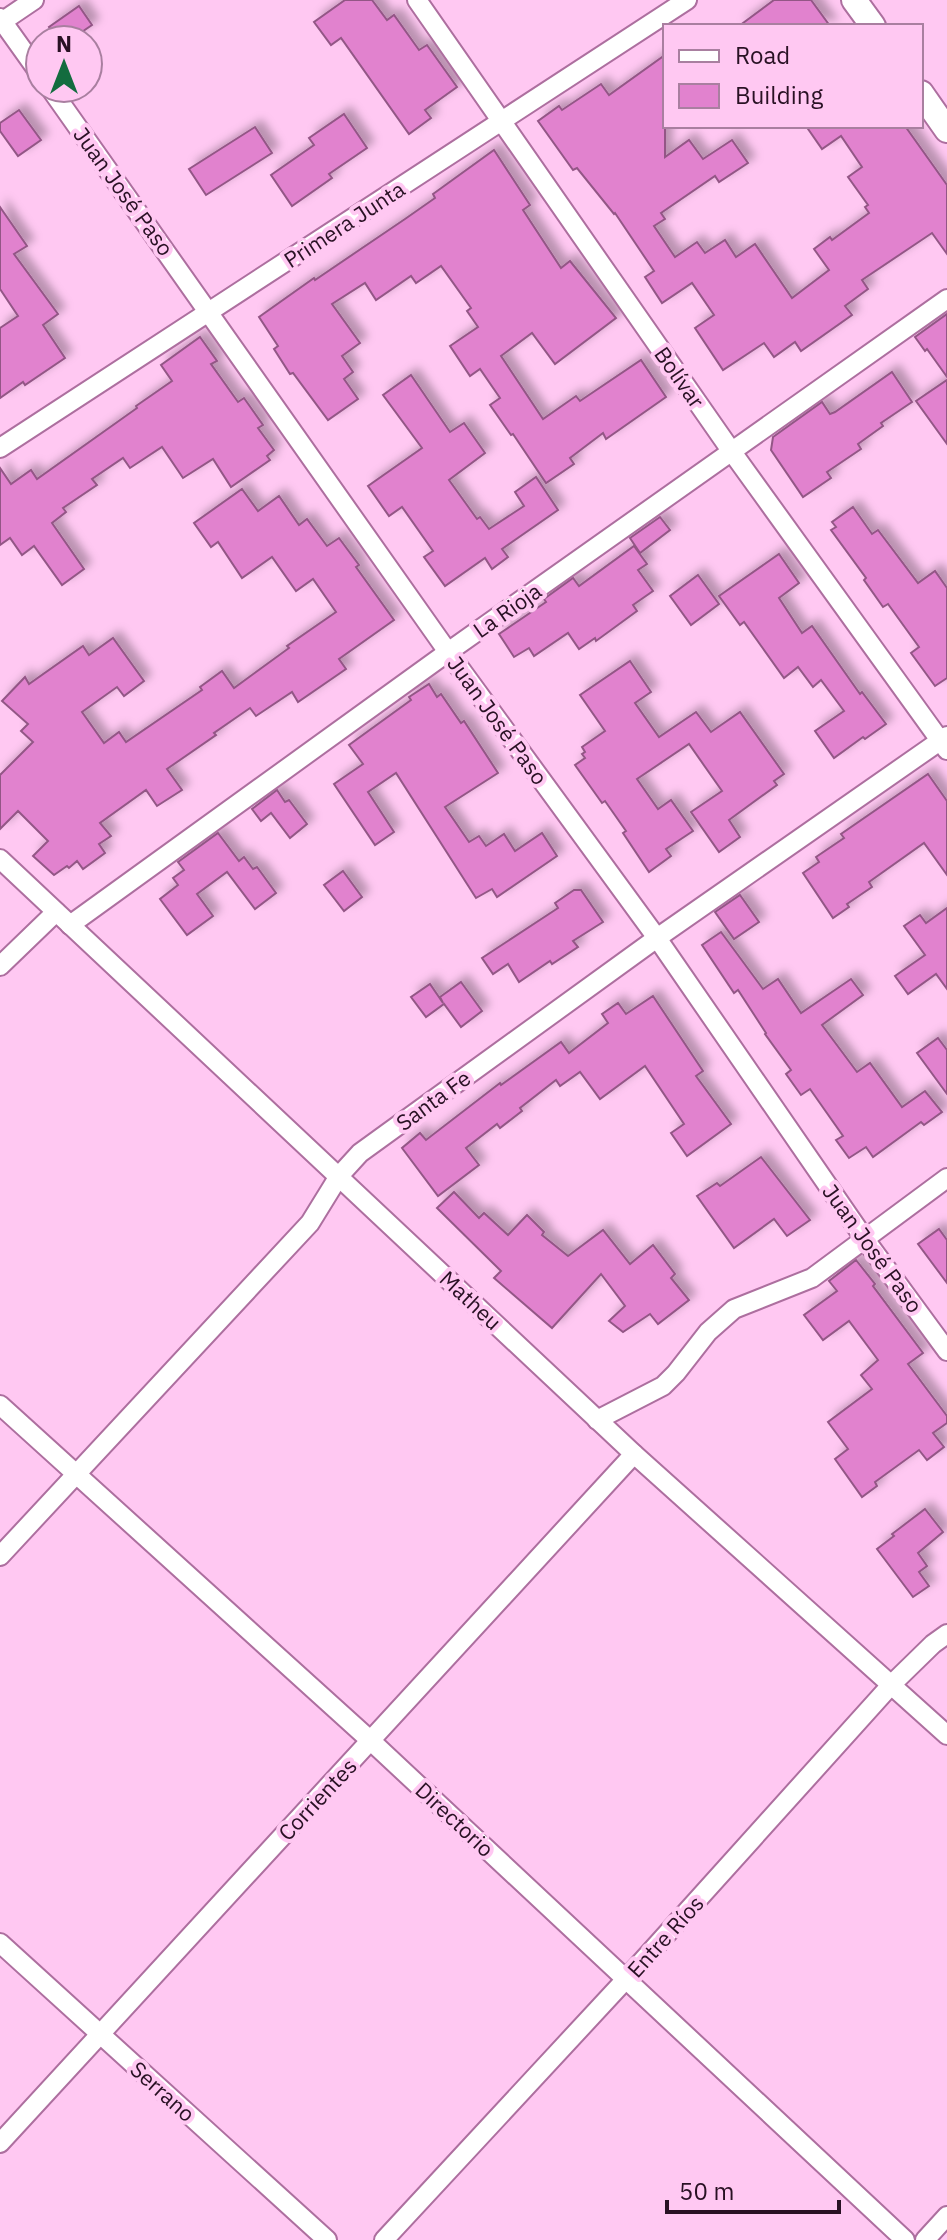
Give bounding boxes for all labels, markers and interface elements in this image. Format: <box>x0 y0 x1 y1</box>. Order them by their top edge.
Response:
north arrow <box>24 24 104 104</box>
legend <box>663 24 923 128</box>
text: N <box>56 29 72 58</box>
text: Road <box>735 39 790 71</box>
text: Building <box>735 79 823 111</box>
street label: Juan José Paso <box>67 121 181 261</box>
street label: Primera Junta <box>278 174 410 274</box>
street label: Bolívar <box>648 341 712 413</box>
street label: La Rioja <box>467 576 547 644</box>
street label: Juan José Paso <box>441 650 555 790</box>
street label: Santa Fe <box>390 1063 476 1137</box>
street label: Juan José Paso <box>816 1178 930 1318</box>
street label: Matheu <box>434 1264 508 1336</box>
street label: Corrientes <box>271 1752 363 1846</box>
street label: Directorio <box>410 1775 500 1863</box>
street label: Entre Ríos <box>620 1889 710 1983</box>
street label: Serrano <box>125 2054 201 2128</box>
scale bar <box>667 2164 839 2214</box>
text: 50 m <box>679 2175 734 2207</box>

